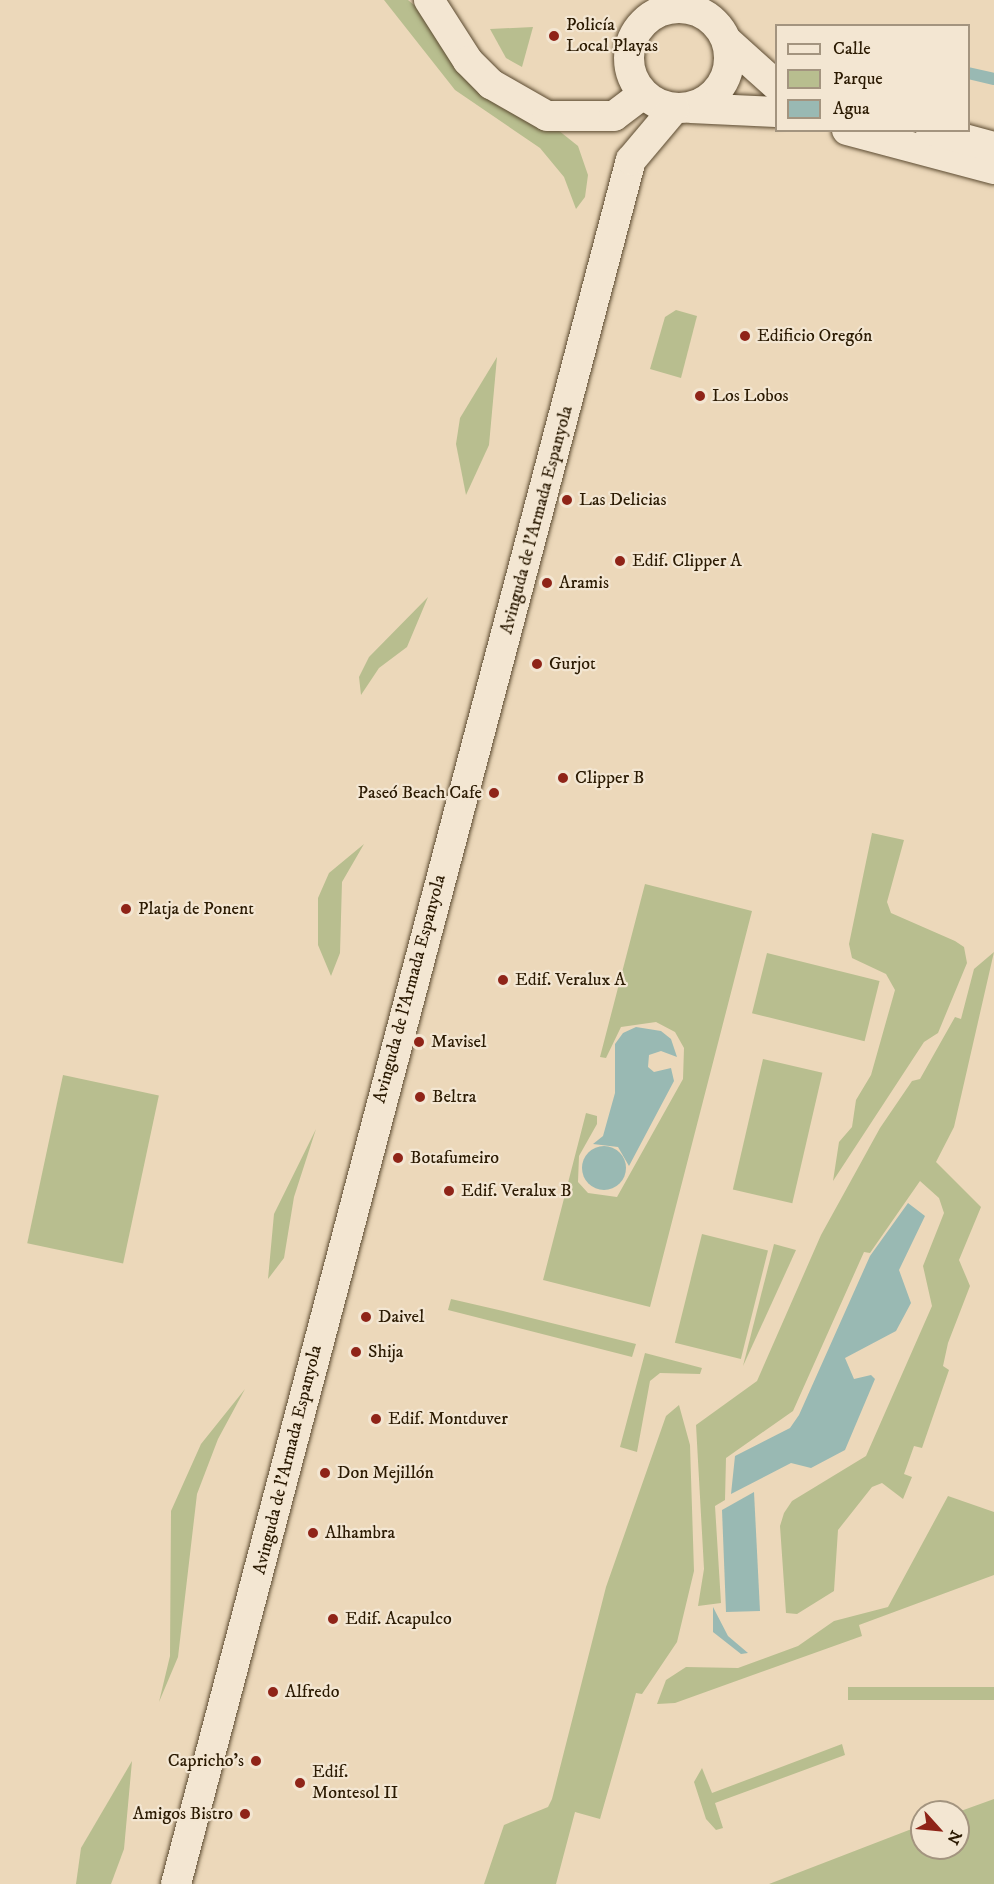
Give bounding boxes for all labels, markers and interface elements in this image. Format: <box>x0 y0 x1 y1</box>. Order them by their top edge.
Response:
place label: Policía Local Playas <box>566 15 658 57</box>
legend <box>775 24 970 132</box>
marker: Policía Local Playas <box>547 29 561 43</box>
text: Calle <box>833 38 871 60</box>
text: Parque <box>833 68 883 90</box>
text: Agua <box>833 98 870 120</box>
place label: Edificio Oregón <box>757 325 872 347</box>
marker: Edificio Oregón <box>738 329 752 343</box>
place label: Los Lobos <box>712 385 789 407</box>
marker: Los Lobos <box>693 389 707 403</box>
street label: Avinguda de l'Armada Espanyola <box>496 403 578 637</box>
place label: Las Delicias <box>579 489 666 511</box>
marker: Las Delicias <box>560 493 574 507</box>
place label: Edif. Clipper A <box>632 550 742 572</box>
marker: Edif. Clipper A <box>613 554 627 568</box>
place label: Aramis <box>559 572 609 594</box>
marker: Aramis <box>540 576 554 590</box>
place label: Gurjot <box>549 653 596 675</box>
marker: Gurjot <box>530 657 544 671</box>
place label: Clipper B <box>575 767 644 789</box>
marker: Clipper B <box>556 771 570 785</box>
place label: Paseó Beach Cafe <box>358 782 482 804</box>
marker: Paseó Beach Cafe <box>487 786 501 800</box>
street label: Avinguda de l'Armada Espanyola <box>369 872 451 1106</box>
place label: Platja de Ponent <box>138 898 254 920</box>
marker: Platja de Ponent <box>119 902 133 916</box>
place label: Edif. Veralux A <box>515 969 626 991</box>
marker: Edif. Veralux A <box>496 973 510 987</box>
place label: Mavisel <box>431 1031 486 1053</box>
marker: Mavisel <box>412 1035 426 1049</box>
place label: Beltra <box>432 1086 476 1108</box>
marker: Beltra <box>413 1090 427 1104</box>
place label: Botafumeiro <box>410 1147 499 1169</box>
marker: Botafumeiro <box>391 1151 405 1165</box>
place label: Edif. Veralux B <box>461 1180 572 1202</box>
marker: Edif. Veralux B <box>442 1184 456 1198</box>
place label: Daivel <box>378 1306 424 1328</box>
marker: Daivel <box>359 1310 373 1324</box>
place label: Shija <box>368 1341 403 1363</box>
street label: Avinguda de l'Armada Espanyola <box>249 1343 327 1577</box>
marker: Shija <box>349 1345 363 1359</box>
place label: Edif. Montduver <box>388 1408 508 1430</box>
marker: Edif. Montduver <box>369 1412 383 1426</box>
place label: Don Mejillón <box>337 1462 434 1484</box>
marker: Don Mejillón <box>318 1466 332 1480</box>
place label: Alhambra <box>325 1522 395 1544</box>
marker: Alhambra <box>306 1526 320 1540</box>
place label: Edif. Acapulco <box>345 1608 452 1630</box>
marker: Edif. Acapulco <box>326 1612 340 1626</box>
place label: Alfredo <box>285 1681 339 1703</box>
marker: Alfredo <box>266 1685 280 1699</box>
place label: Capricho's <box>168 1750 244 1772</box>
marker: Capricho's <box>249 1754 263 1768</box>
place label: Edif. Montesol II <box>312 1762 398 1804</box>
marker: Edif. Montesol II <box>293 1776 307 1790</box>
north arrow <box>910 1800 970 1860</box>
place label: Amigos Bistro <box>133 1803 233 1825</box>
marker: Amigos Bistro <box>238 1807 252 1821</box>
text: N <box>942 1827 966 1848</box>

